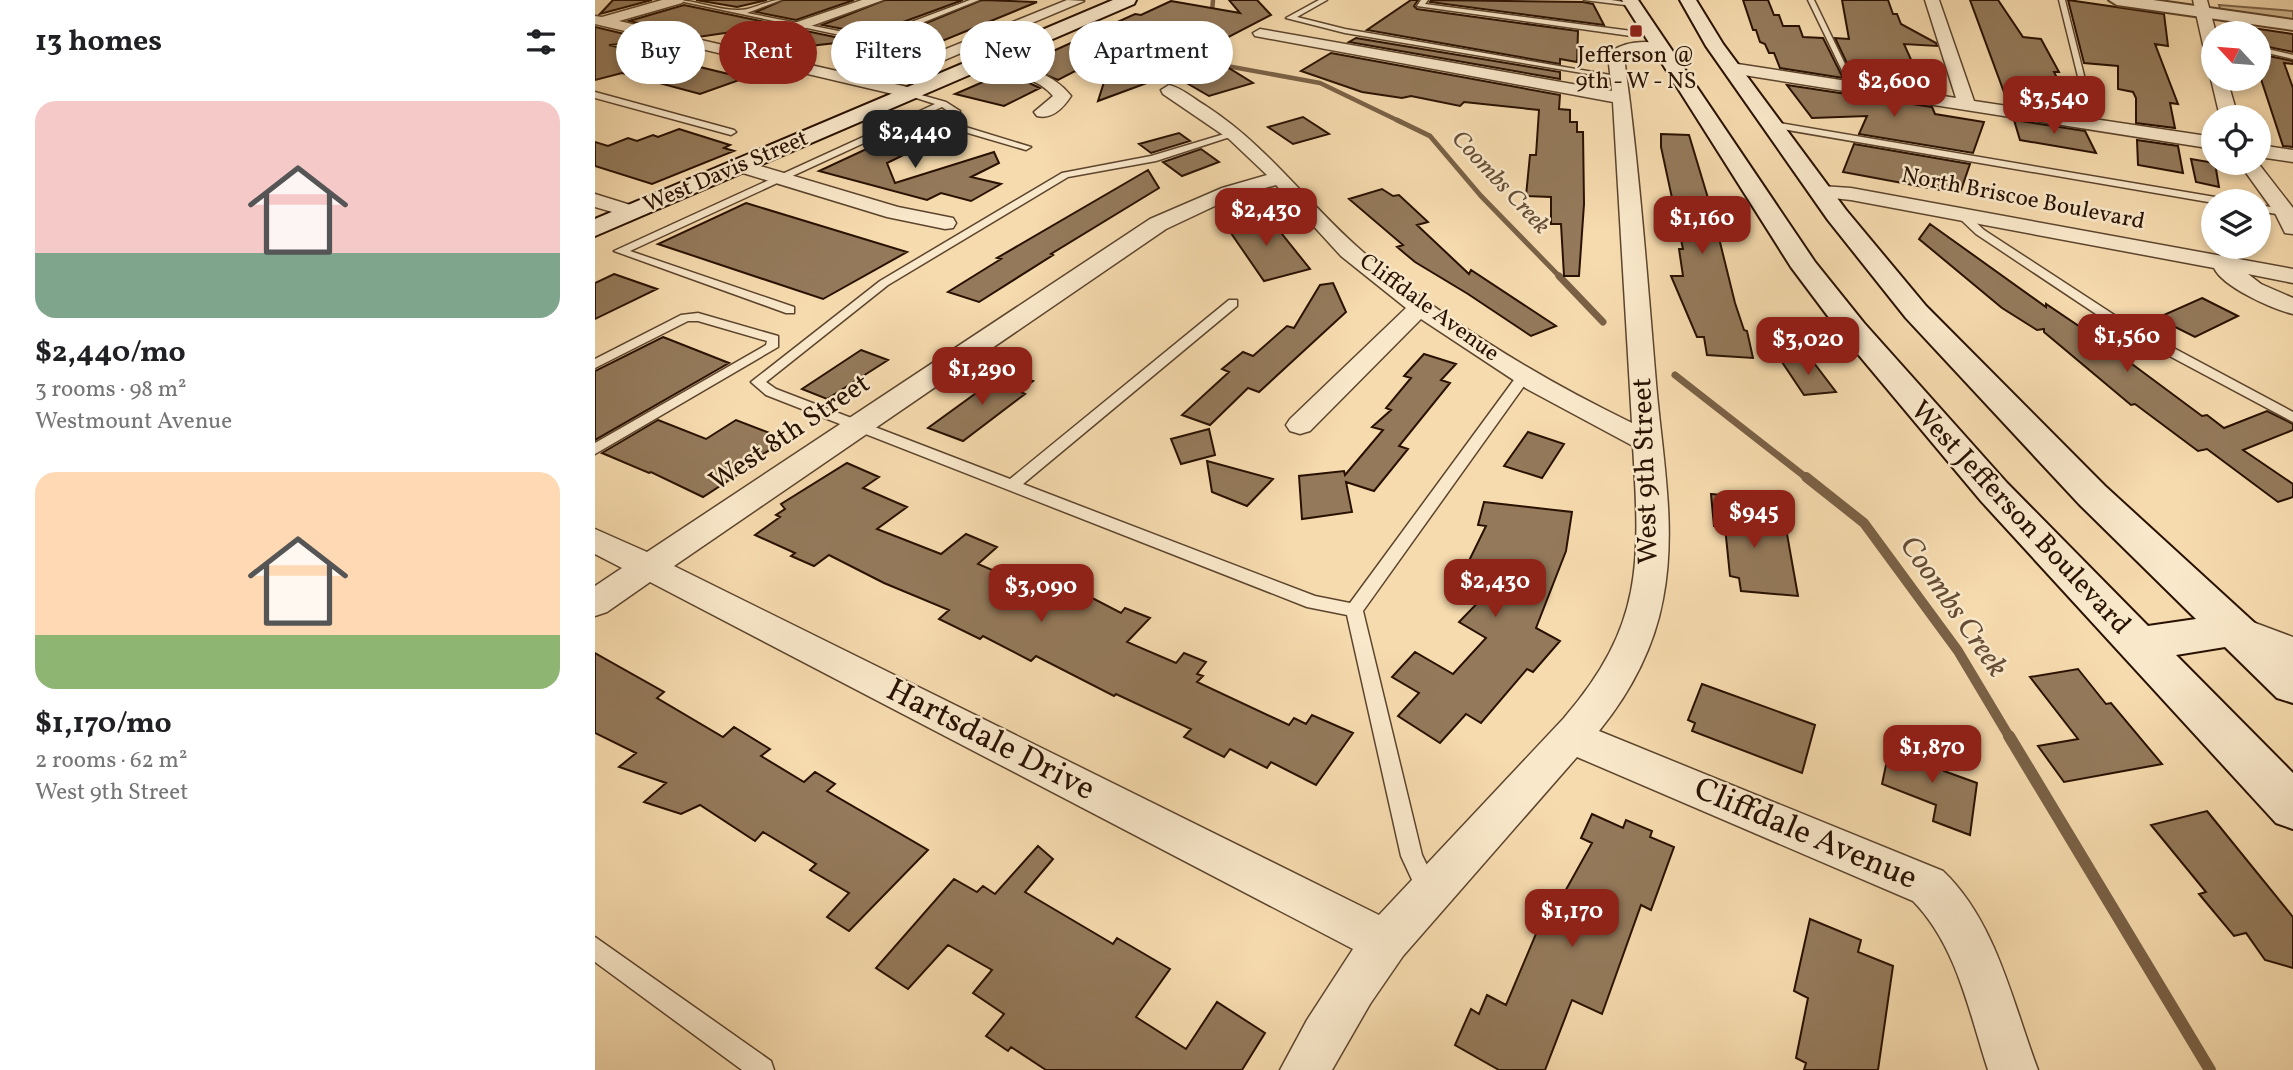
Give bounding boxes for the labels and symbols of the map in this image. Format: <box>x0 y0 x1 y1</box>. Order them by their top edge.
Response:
north arrow <box>2201 21 2271 91</box>
marker: Jefferson @ 9th - W - NS <box>1628 23 1644 39</box>
place label: Jefferson @ 9th - W - NS <box>1575 40 1697 98</box>
pin: $2,600 <box>1837 60 1951 119</box>
pin: $3,540 <box>1997 76 2111 136</box>
pin: $2,440 <box>858 110 972 170</box>
street label: West Davis Street <box>639 123 813 221</box>
water label: Coombs Creek <box>1443 123 1557 243</box>
street label: North Briscoe Boulevard <box>1899 160 2147 238</box>
pin: $2,430 <box>1209 188 1323 248</box>
pin: $1,160 <box>1645 196 1759 256</box>
street label: Cliffdale Avenue <box>1352 246 1506 370</box>
pin: $1,560 <box>2070 314 2184 374</box>
pin: $3,020 <box>1751 318 1865 377</box>
pin: $1,290 <box>925 348 1039 407</box>
street label: West 8th Street <box>702 365 878 501</box>
street label: West 9th Street <box>1623 377 1669 565</box>
street label: West Jefferson Boulevard <box>1901 392 2139 644</box>
pin: $945 <box>1713 490 1795 550</box>
water label: Coombs Creek <box>1889 528 2017 686</box>
pin: $2,430 <box>1438 560 1552 619</box>
pin: $3,090 <box>984 564 1098 624</box>
street label: Hartsdale Drive <box>878 669 1102 813</box>
pin: $1,870 <box>1875 726 1989 785</box>
street label: Cliffdale Avenue <box>1686 767 1924 903</box>
pin: $1,170 <box>1515 890 1629 949</box>

